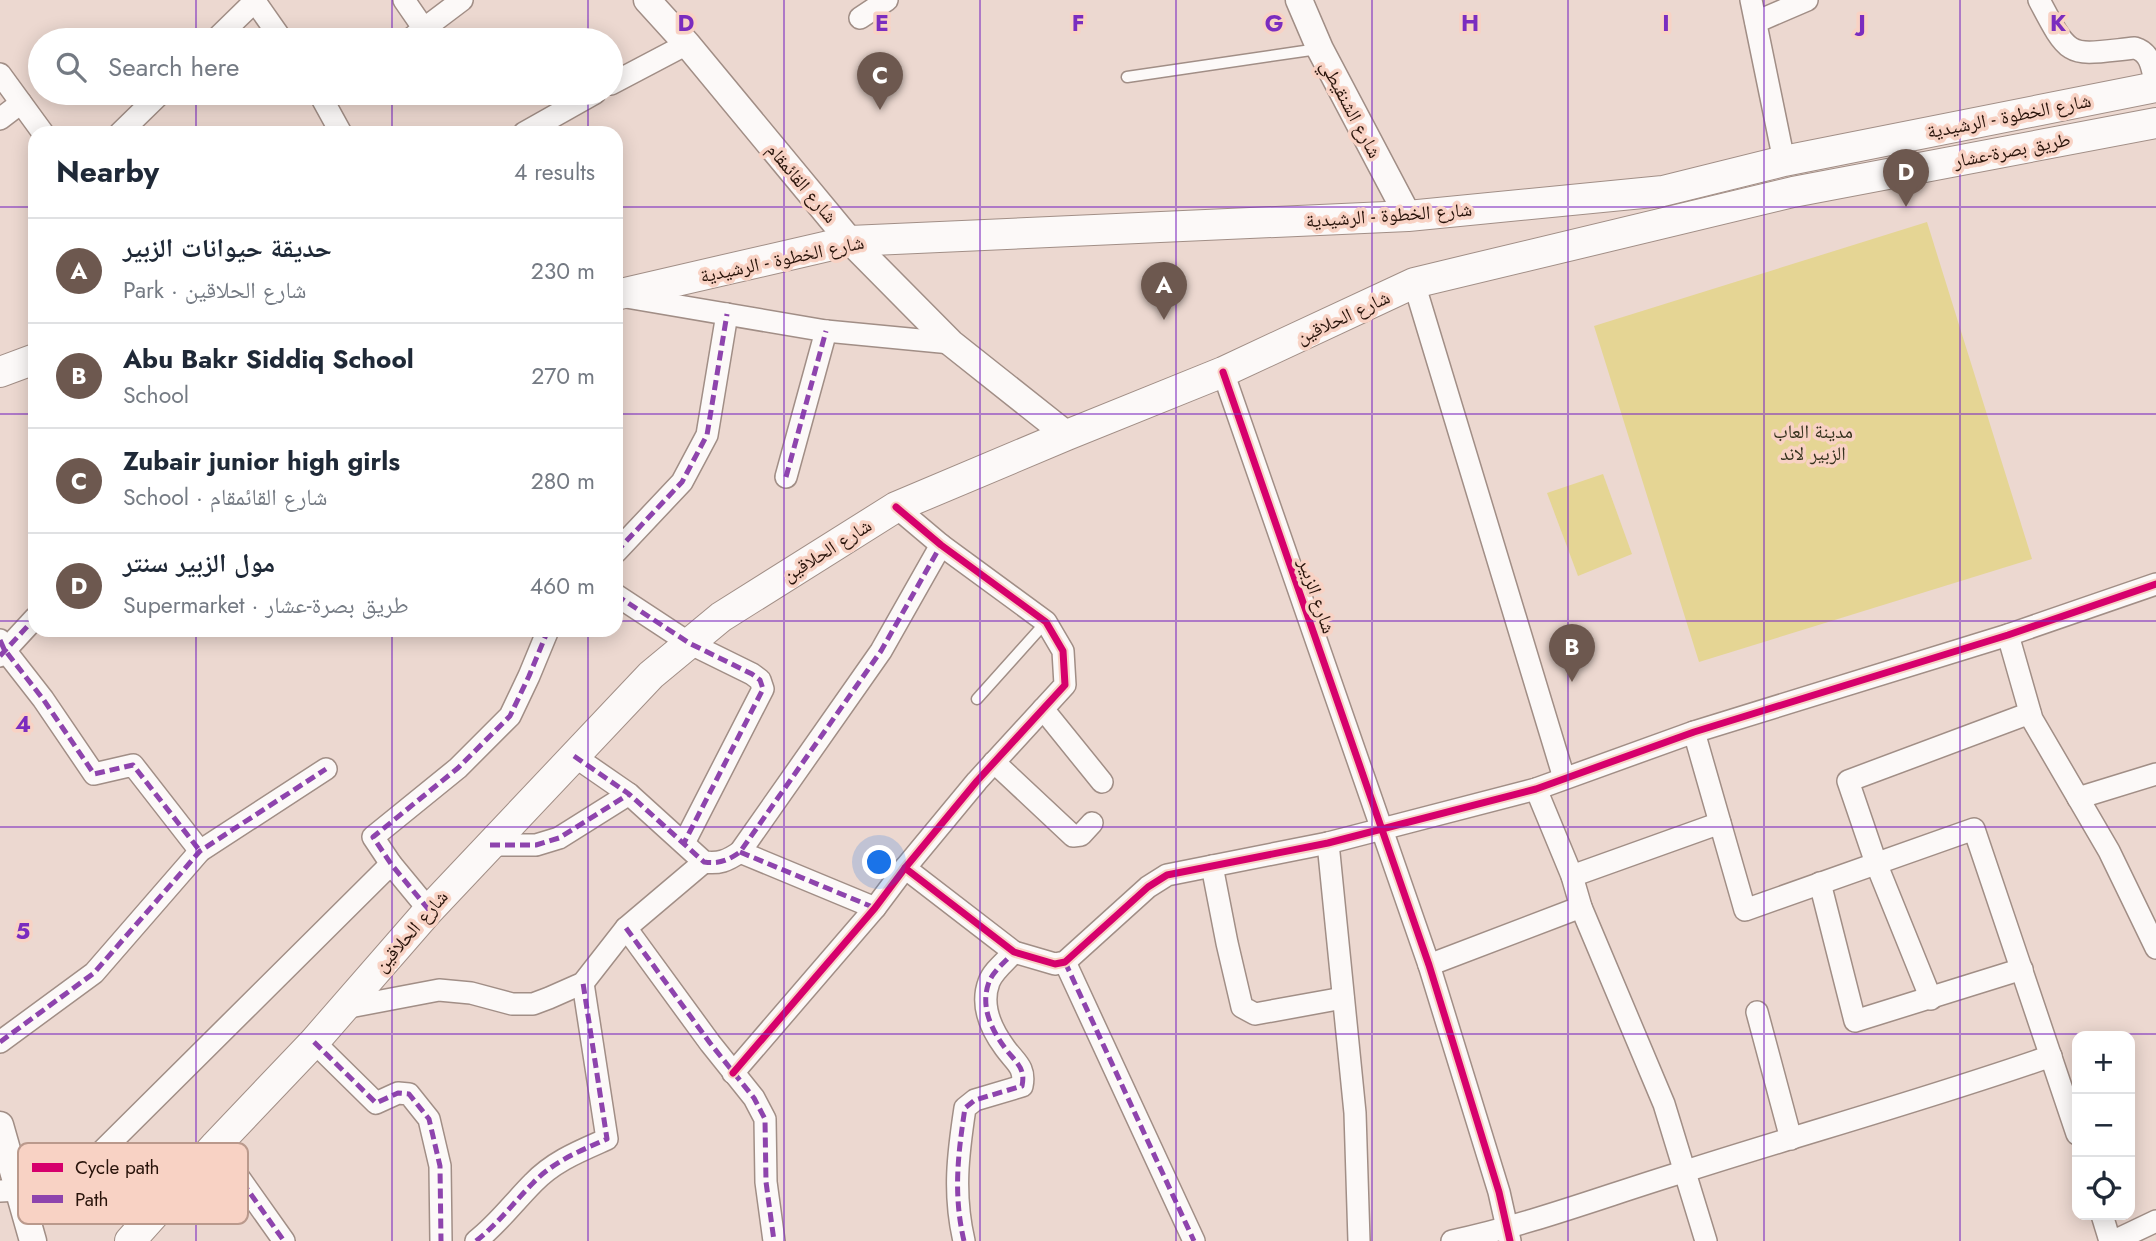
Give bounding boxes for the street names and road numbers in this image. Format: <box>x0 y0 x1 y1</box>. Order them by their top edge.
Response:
street label: شارع الشنقيطي <box>1312 55 1388 164</box>
street label: شارع الخطوة - الرشيدية <box>1925 87 2093 145</box>
street label: طريق بصرة-عشار <box>1950 125 2073 175</box>
street label: شارع القائمقام <box>760 137 844 229</box>
street label: شارع الخطوة - الرشيدية <box>1305 196 1473 234</box>
street label: شارع الخطوة - الرشيدية <box>698 228 866 290</box>
street label: شارع الحلاقين <box>1292 284 1394 350</box>
street label: شارع الحلاقين <box>777 512 877 588</box>
street label: شارع الزبير <box>1291 554 1342 637</box>
street label: شارع الحلاقين <box>368 884 454 978</box>

